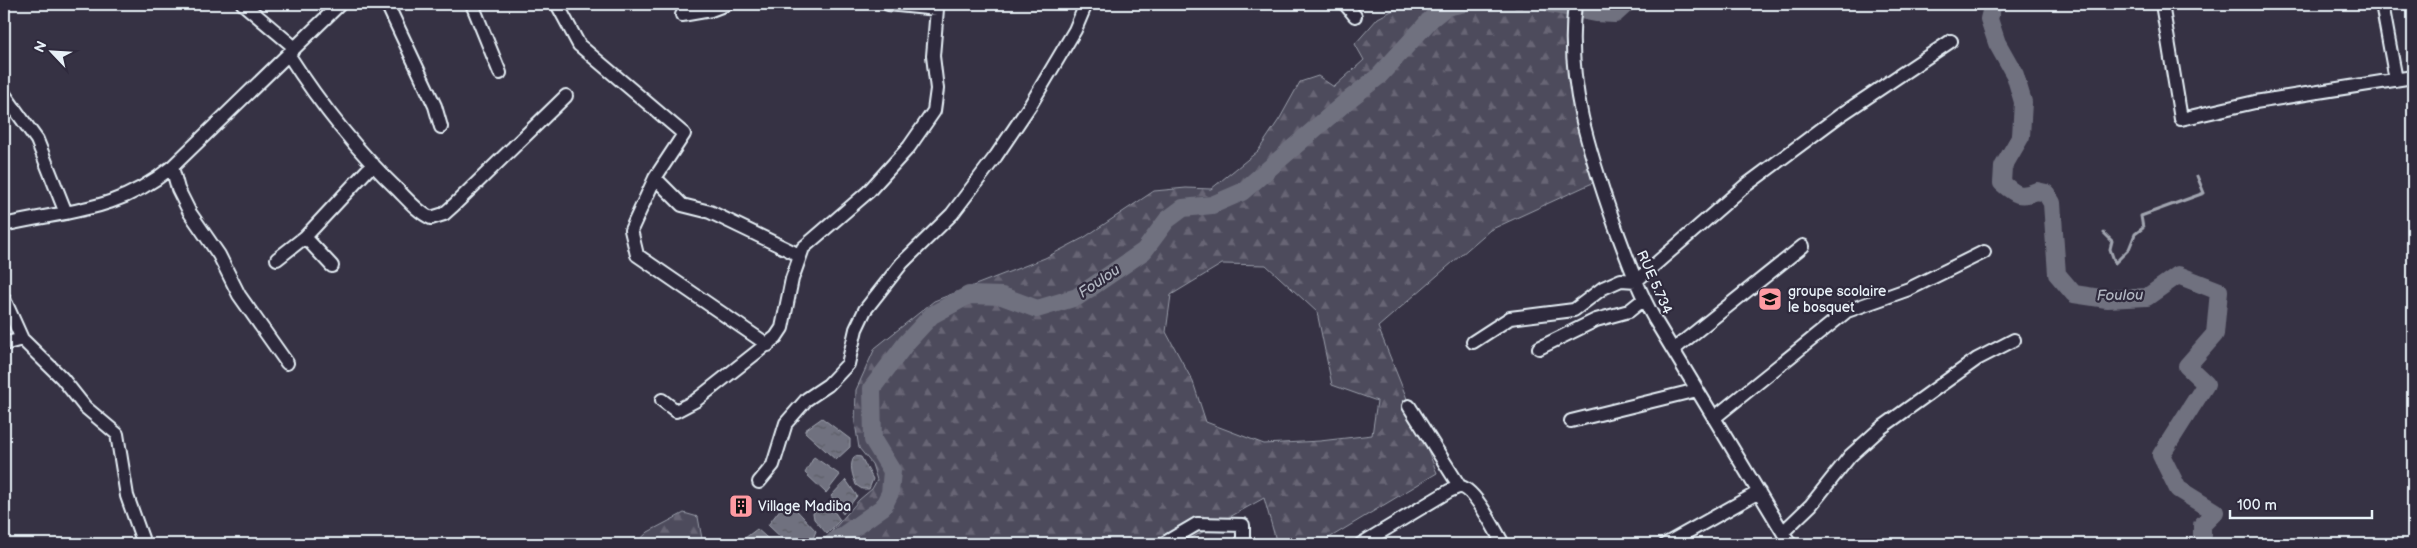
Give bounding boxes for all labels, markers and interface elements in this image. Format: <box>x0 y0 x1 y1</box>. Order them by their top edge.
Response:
north arrow <box>28 28 78 78</box>
text: N <box>31 38 51 55</box>
street label: RUE 5.734 <box>1633 248 1676 317</box>
water label: Foulou <box>1075 260 1124 302</box>
place label: groupe scolaire le bosquet <box>1788 283 1886 316</box>
school or university icon: groupe scolaire le bosquet <box>1757 286 1783 312</box>
water label: Foulou <box>2097 286 2144 305</box>
scale bar <box>2230 488 2372 520</box>
building icon: Village Madiba <box>728 493 754 519</box>
text: 100 m <box>2237 496 2277 515</box>
place label: Village Madiba <box>758 498 851 515</box>

